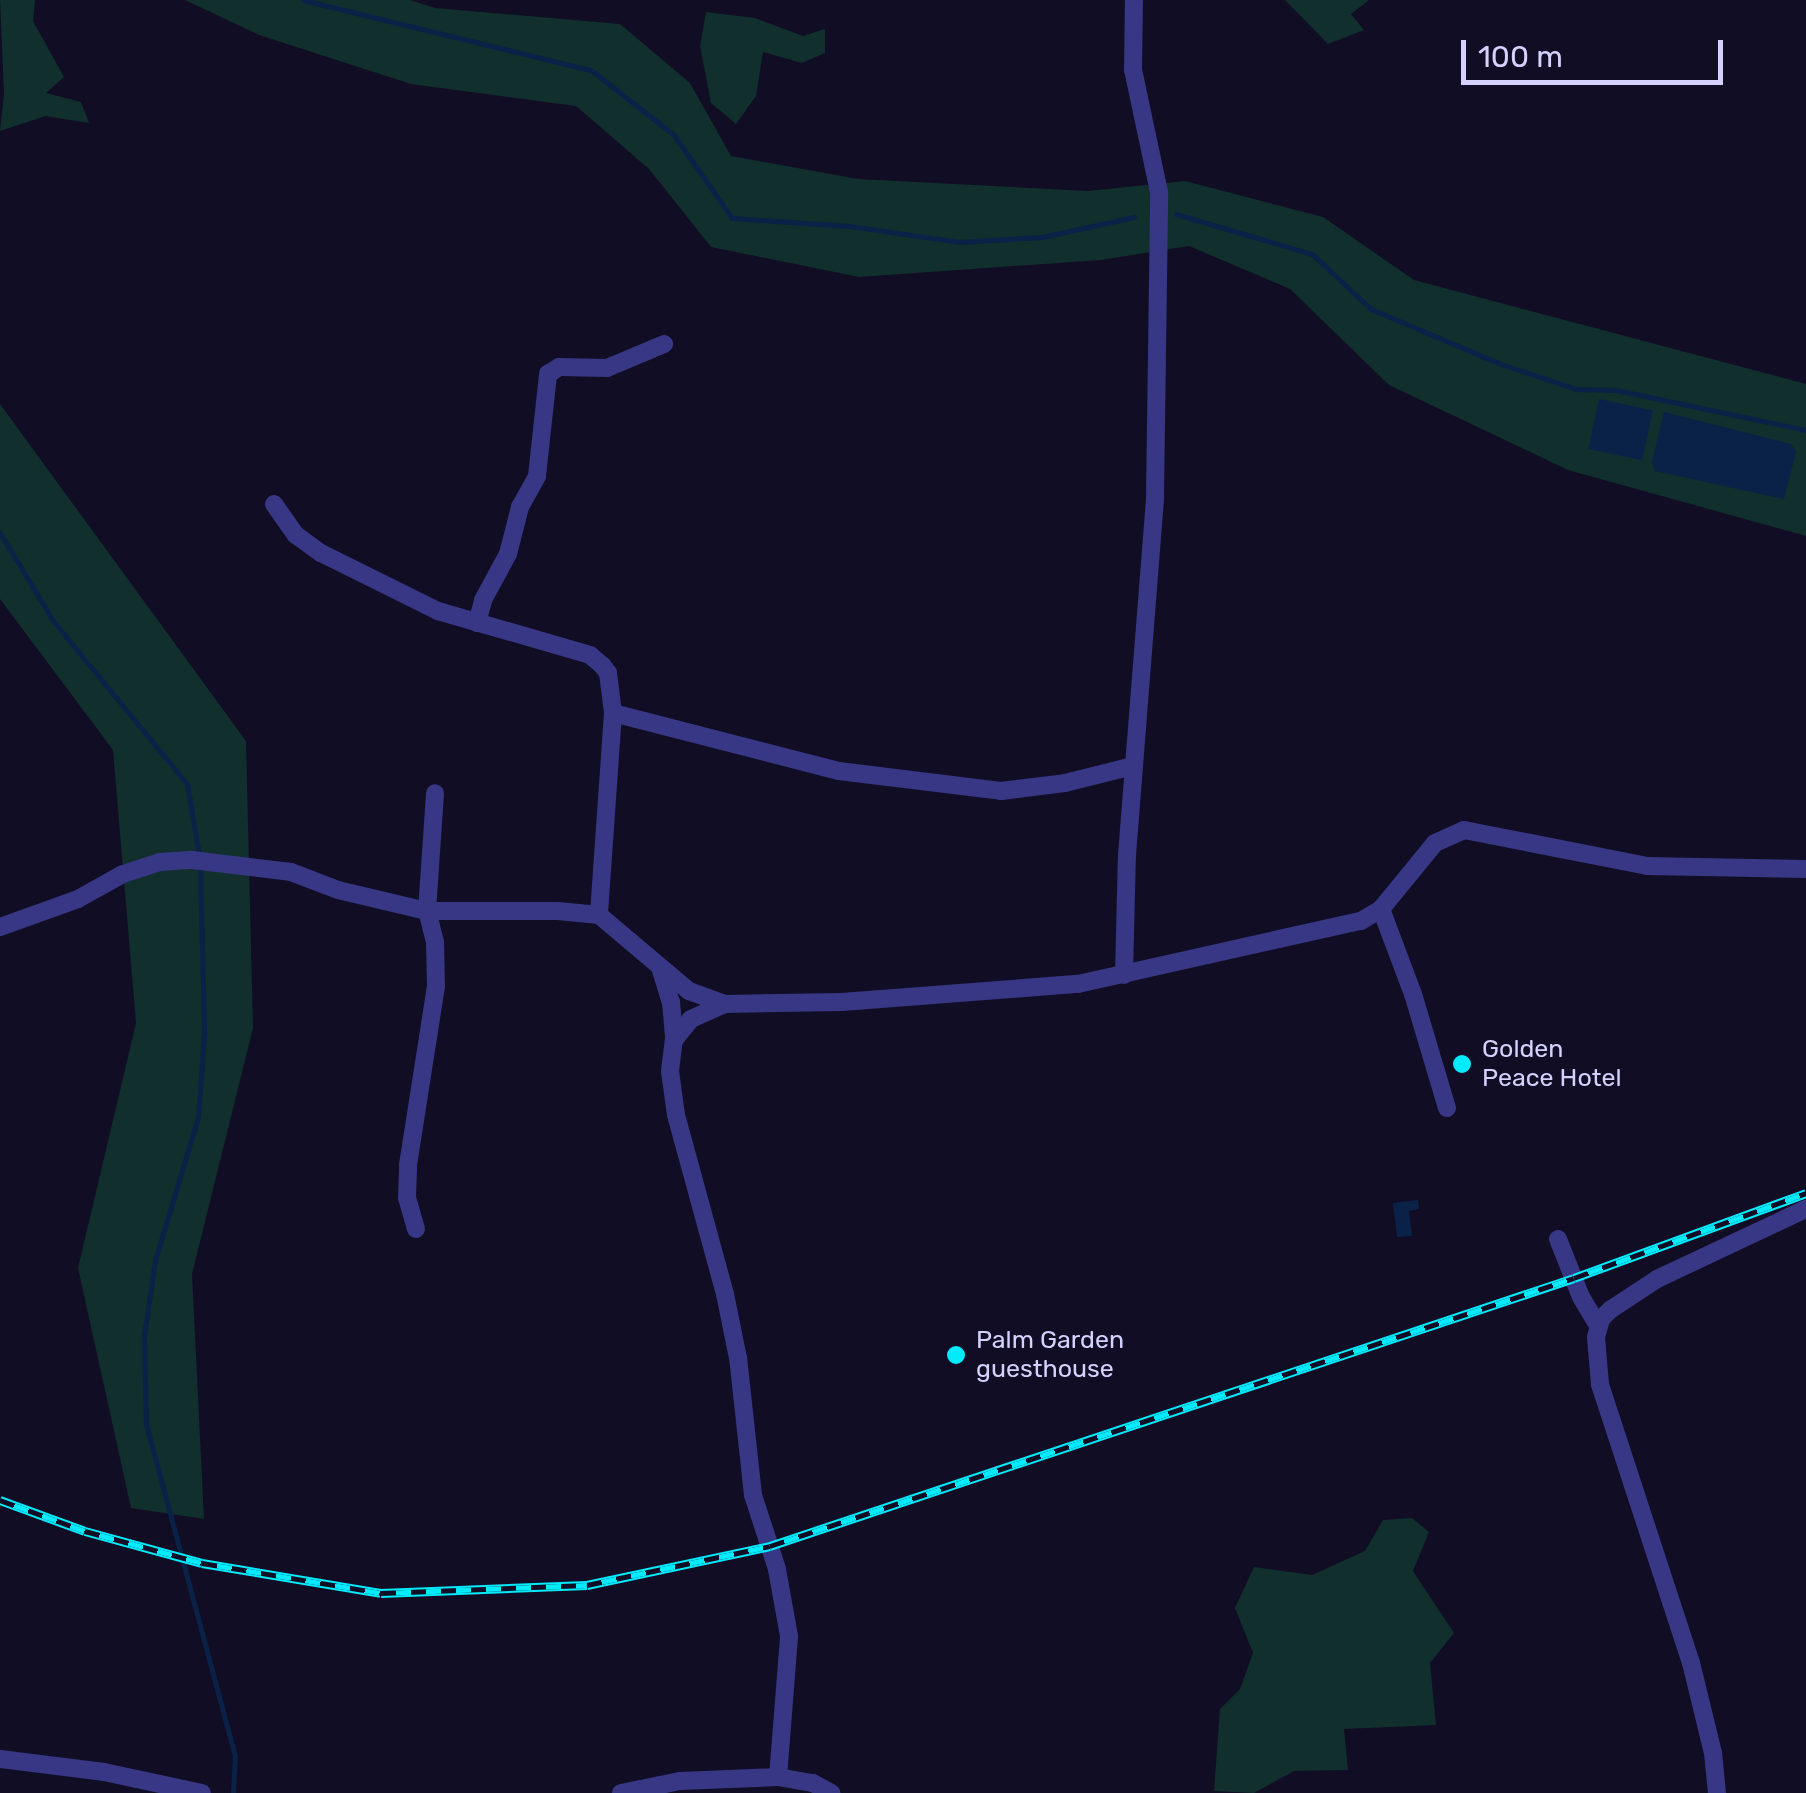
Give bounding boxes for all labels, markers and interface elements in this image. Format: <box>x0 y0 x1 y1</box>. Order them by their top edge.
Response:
scale bar <box>1466 20 1728 82</box>
text: 100 m <box>1478 39 1563 75</box>
place label: Golden Peace Hotel <box>1482 1035 1622 1094</box>
marker: Golden Peace Hotel <box>1451 1053 1473 1075</box>
place label: Palm Garden guesthouse <box>976 1326 1124 1385</box>
marker: Palm Garden guesthouse <box>945 1344 967 1366</box>

